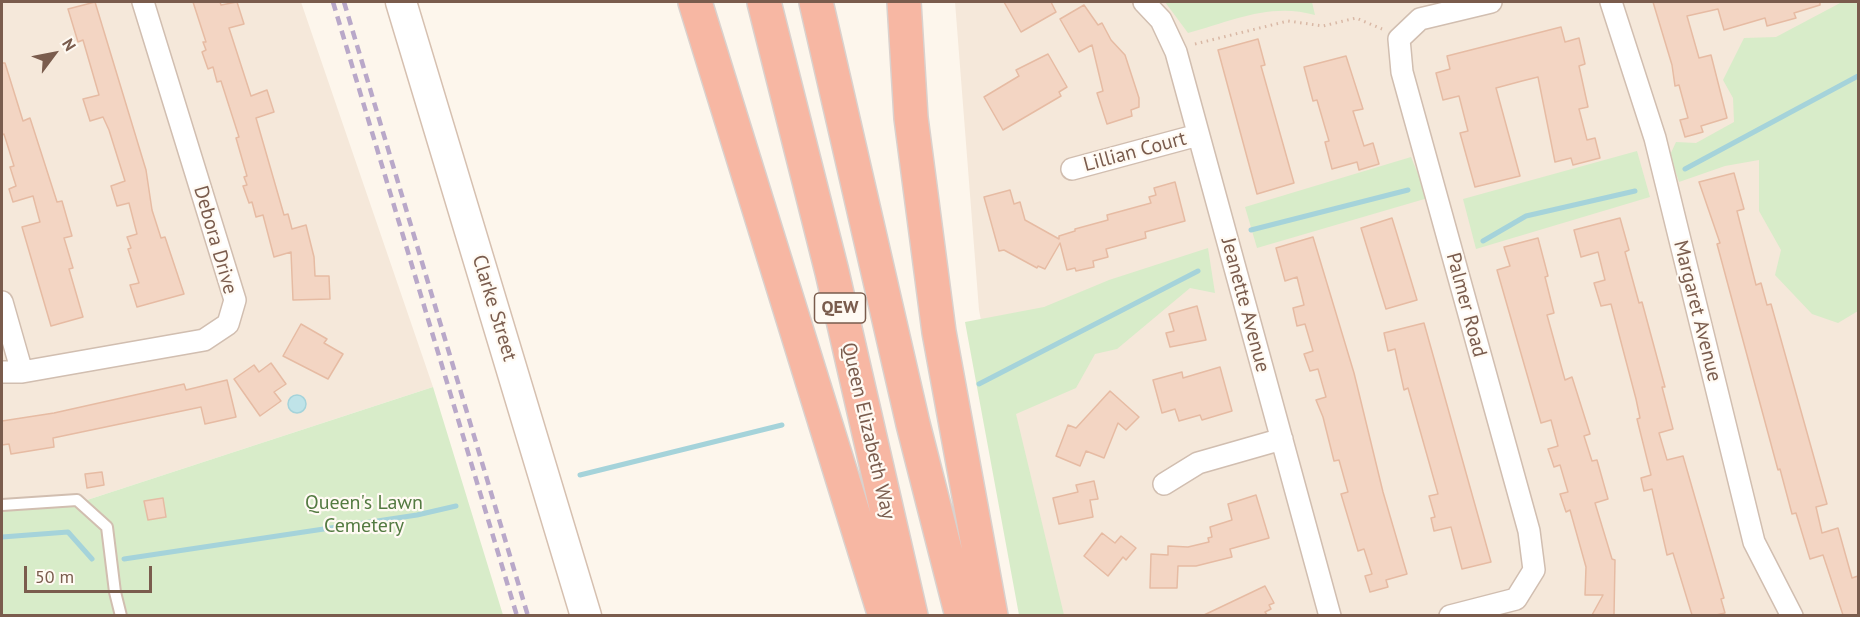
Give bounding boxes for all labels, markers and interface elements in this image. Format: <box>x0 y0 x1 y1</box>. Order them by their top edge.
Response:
north arrow <box>24 24 84 84</box>
text: N <box>58 35 81 54</box>
street label: Lillian Court <box>1081 127 1189 177</box>
street label: Debora Drive <box>188 183 242 297</box>
street label: Jeanette Avenue <box>1216 235 1274 375</box>
street label: Margaret Avenue <box>1668 238 1726 384</box>
street label: Palmer Road <box>1441 250 1491 360</box>
street label: Clarke Street <box>466 252 522 364</box>
road number: QEW <box>814 293 866 323</box>
street label: Queen Elizabeth Way <box>836 340 900 522</box>
park label: Queen's Lawn Cemetery <box>305 491 423 538</box>
scale bar <box>27 554 154 592</box>
text: 50 m <box>35 565 74 588</box>

